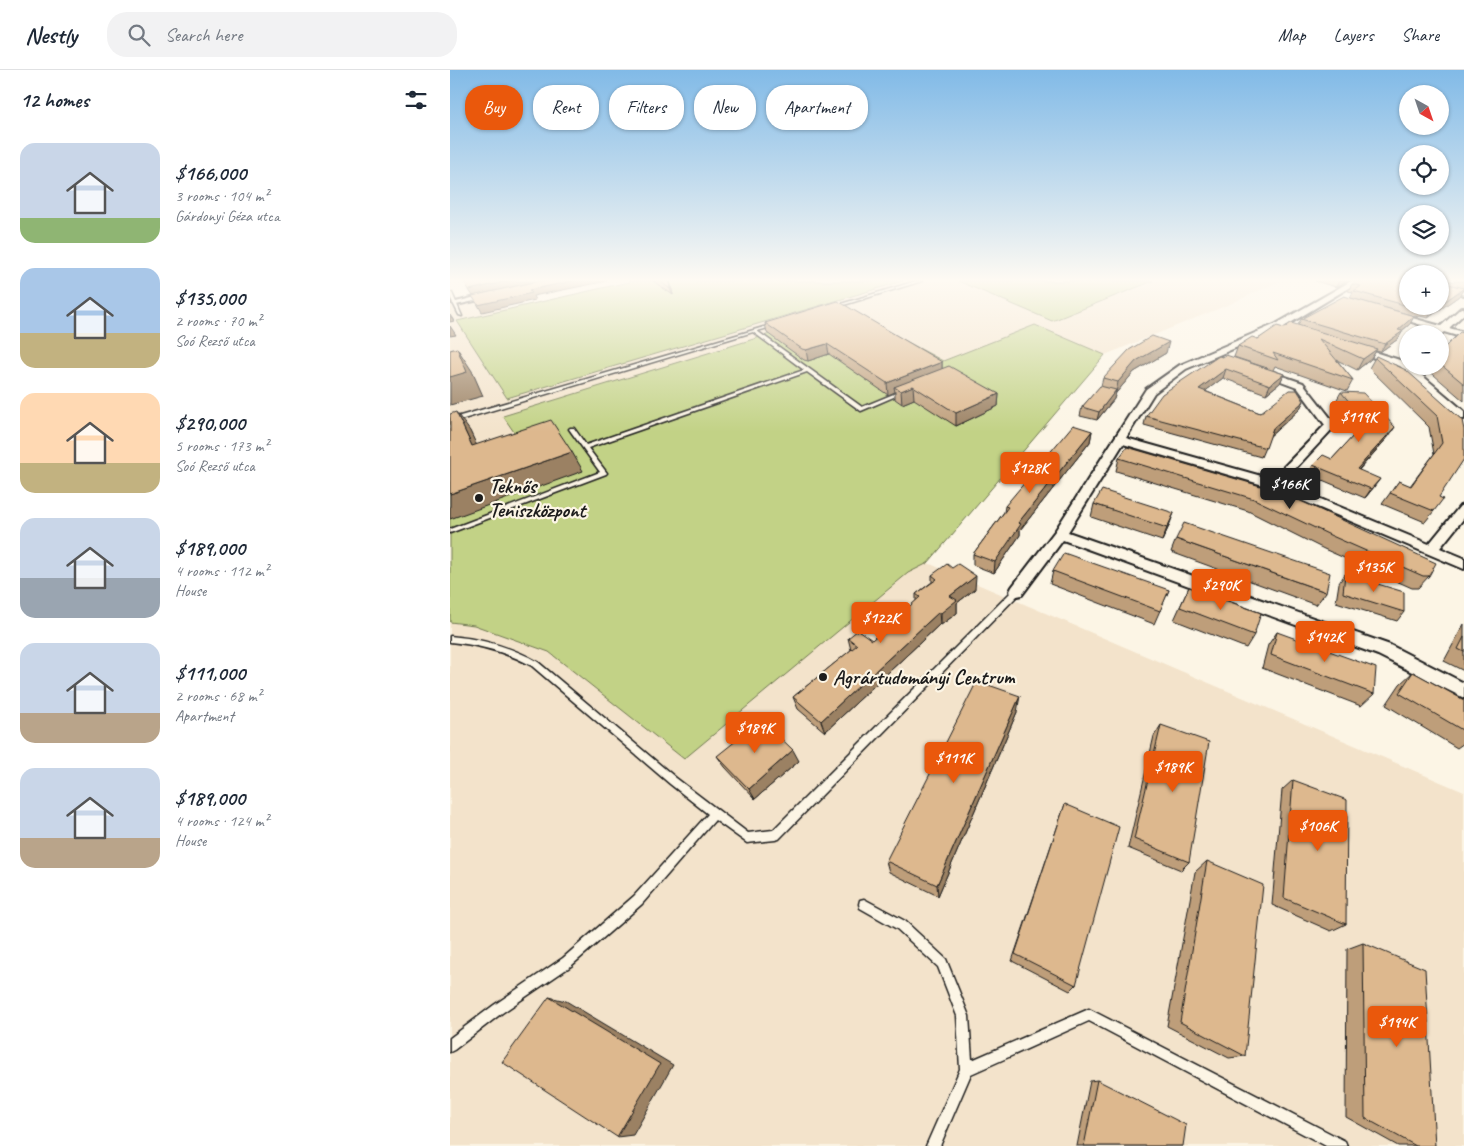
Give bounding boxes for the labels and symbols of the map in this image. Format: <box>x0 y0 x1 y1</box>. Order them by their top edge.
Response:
north arrow <box>1399 85 1449 135</box>
pin: $119K <box>1324 400 1394 443</box>
pin: $128K <box>995 452 1065 494</box>
pin: $166K <box>1255 468 1325 510</box>
place label: Teknős Teniszközpont <box>489 473 588 523</box>
marker: Teknős Teniszközpont <box>473 492 485 504</box>
pin: $135K <box>1339 550 1409 593</box>
pin: $290K <box>1186 568 1256 611</box>
pin: $122K <box>846 602 916 644</box>
pin: $142K <box>1290 620 1360 663</box>
place label: Agrártudományi Centrum <box>833 664 1016 691</box>
marker: Agrártudományi Centrum <box>817 671 829 683</box>
pin: $189K <box>720 712 790 754</box>
pin: $111K <box>919 742 989 784</box>
pin: $189K <box>1138 750 1208 793</box>
pin: $106K <box>1283 810 1353 852</box>
pin: $194K <box>1362 1006 1432 1048</box>

